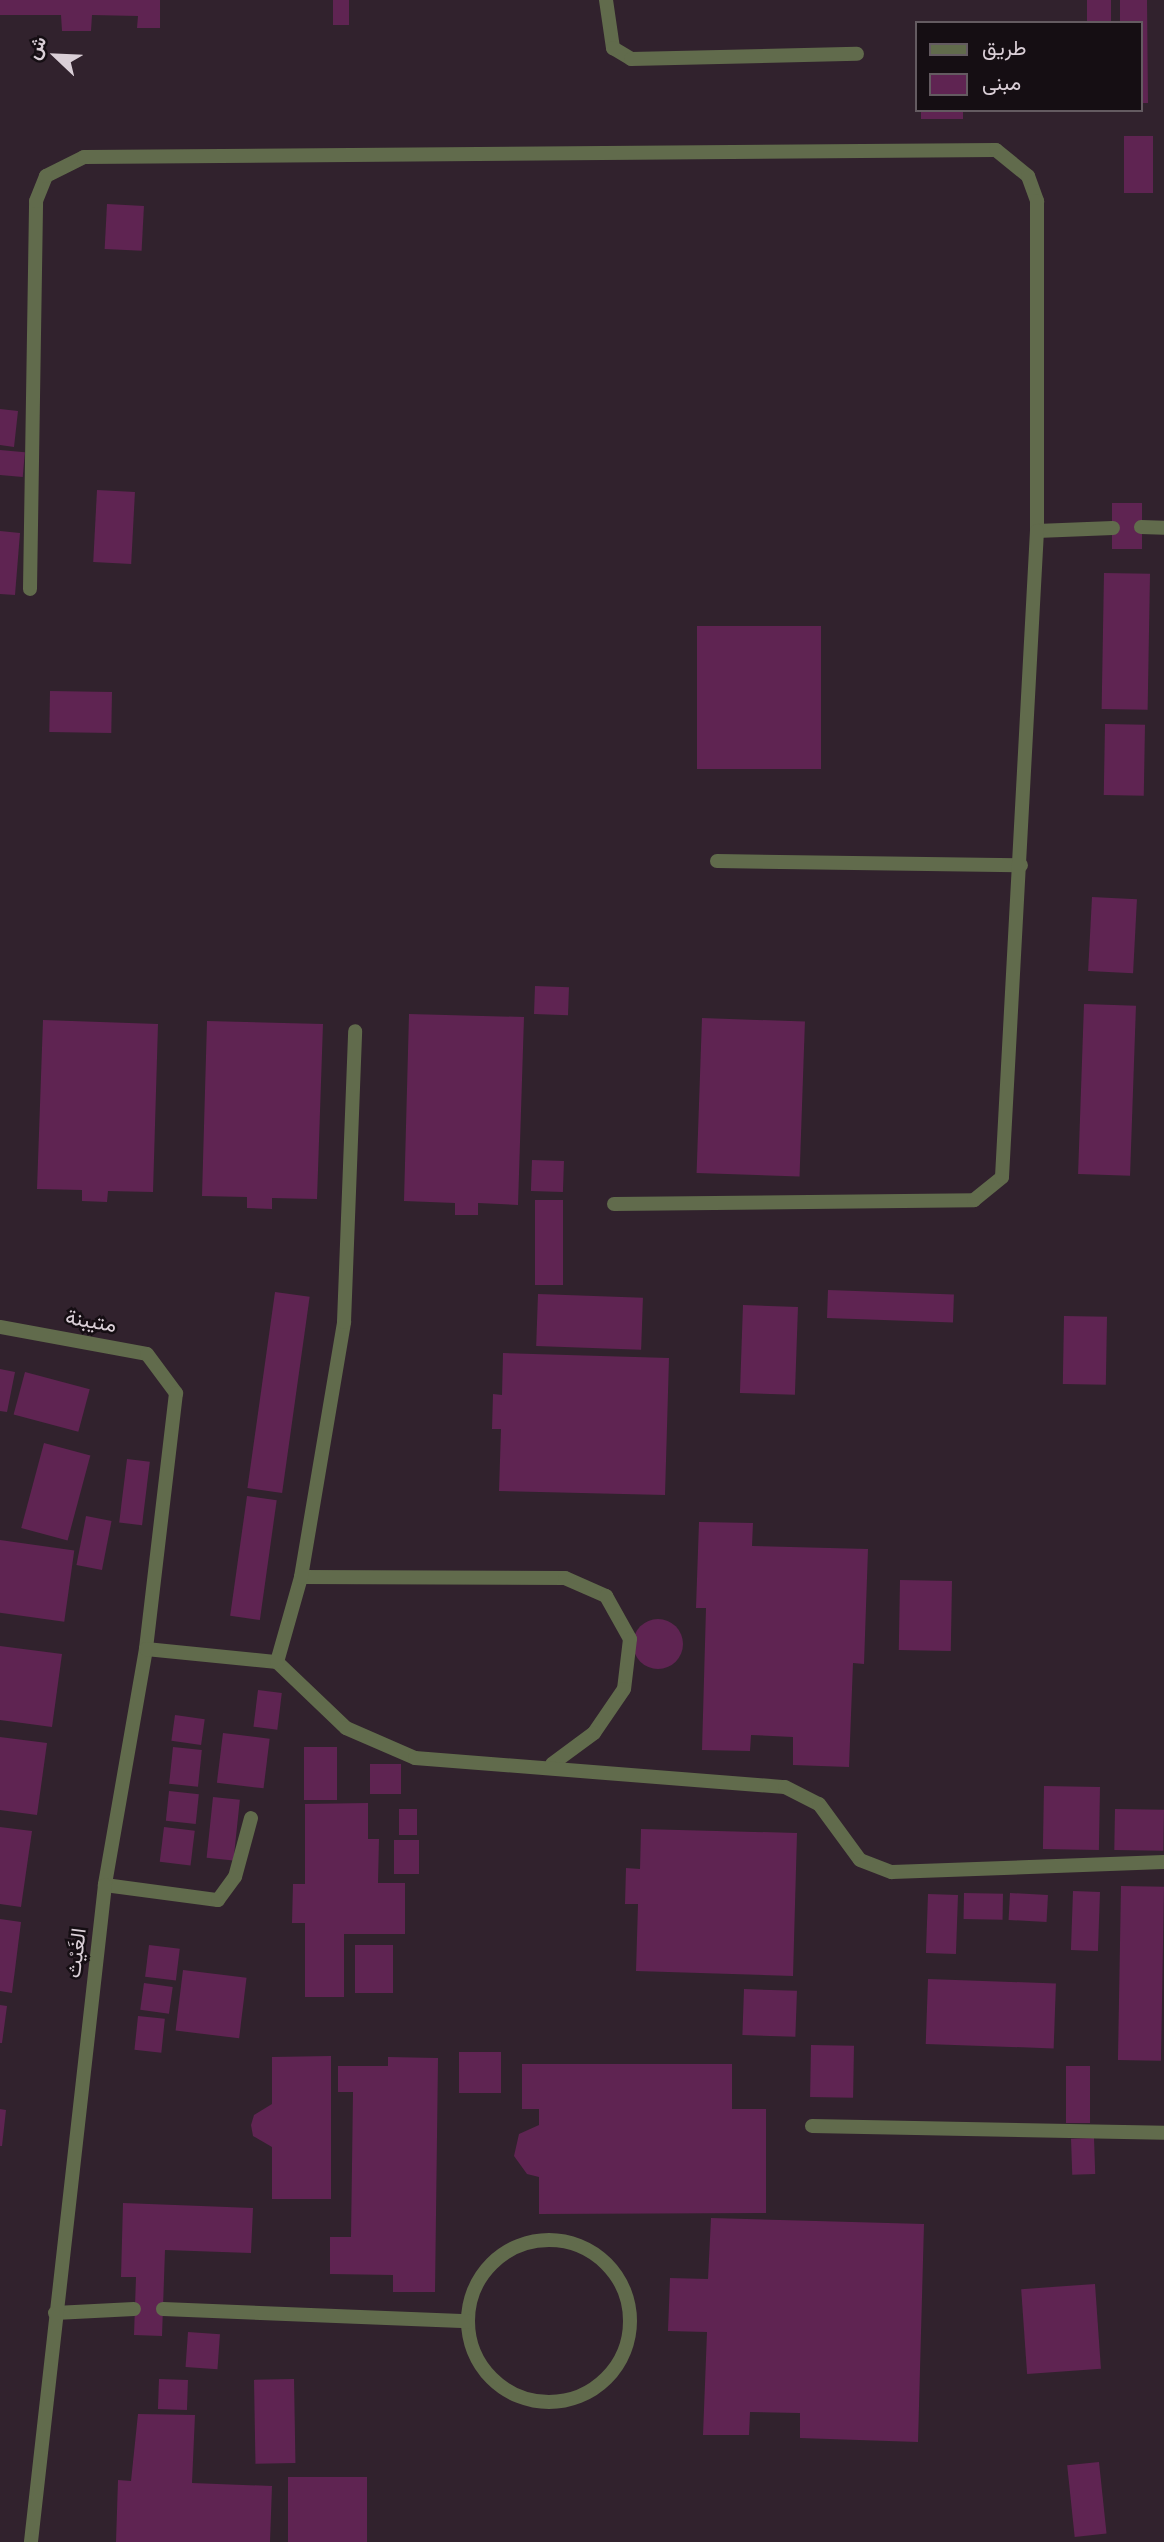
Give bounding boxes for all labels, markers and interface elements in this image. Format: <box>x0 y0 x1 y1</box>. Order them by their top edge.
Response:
north arrow <box>21 21 91 91</box>
legend <box>916 21 1143 112</box>
text: ش <box>20 32 52 63</box>
text: طريق <box>982 34 1027 61</box>
text: مبنى <box>982 69 1021 96</box>
street label: متيبنة <box>63 1304 119 1338</box>
street label: الغَيْث <box>60 1927 92 1979</box>

